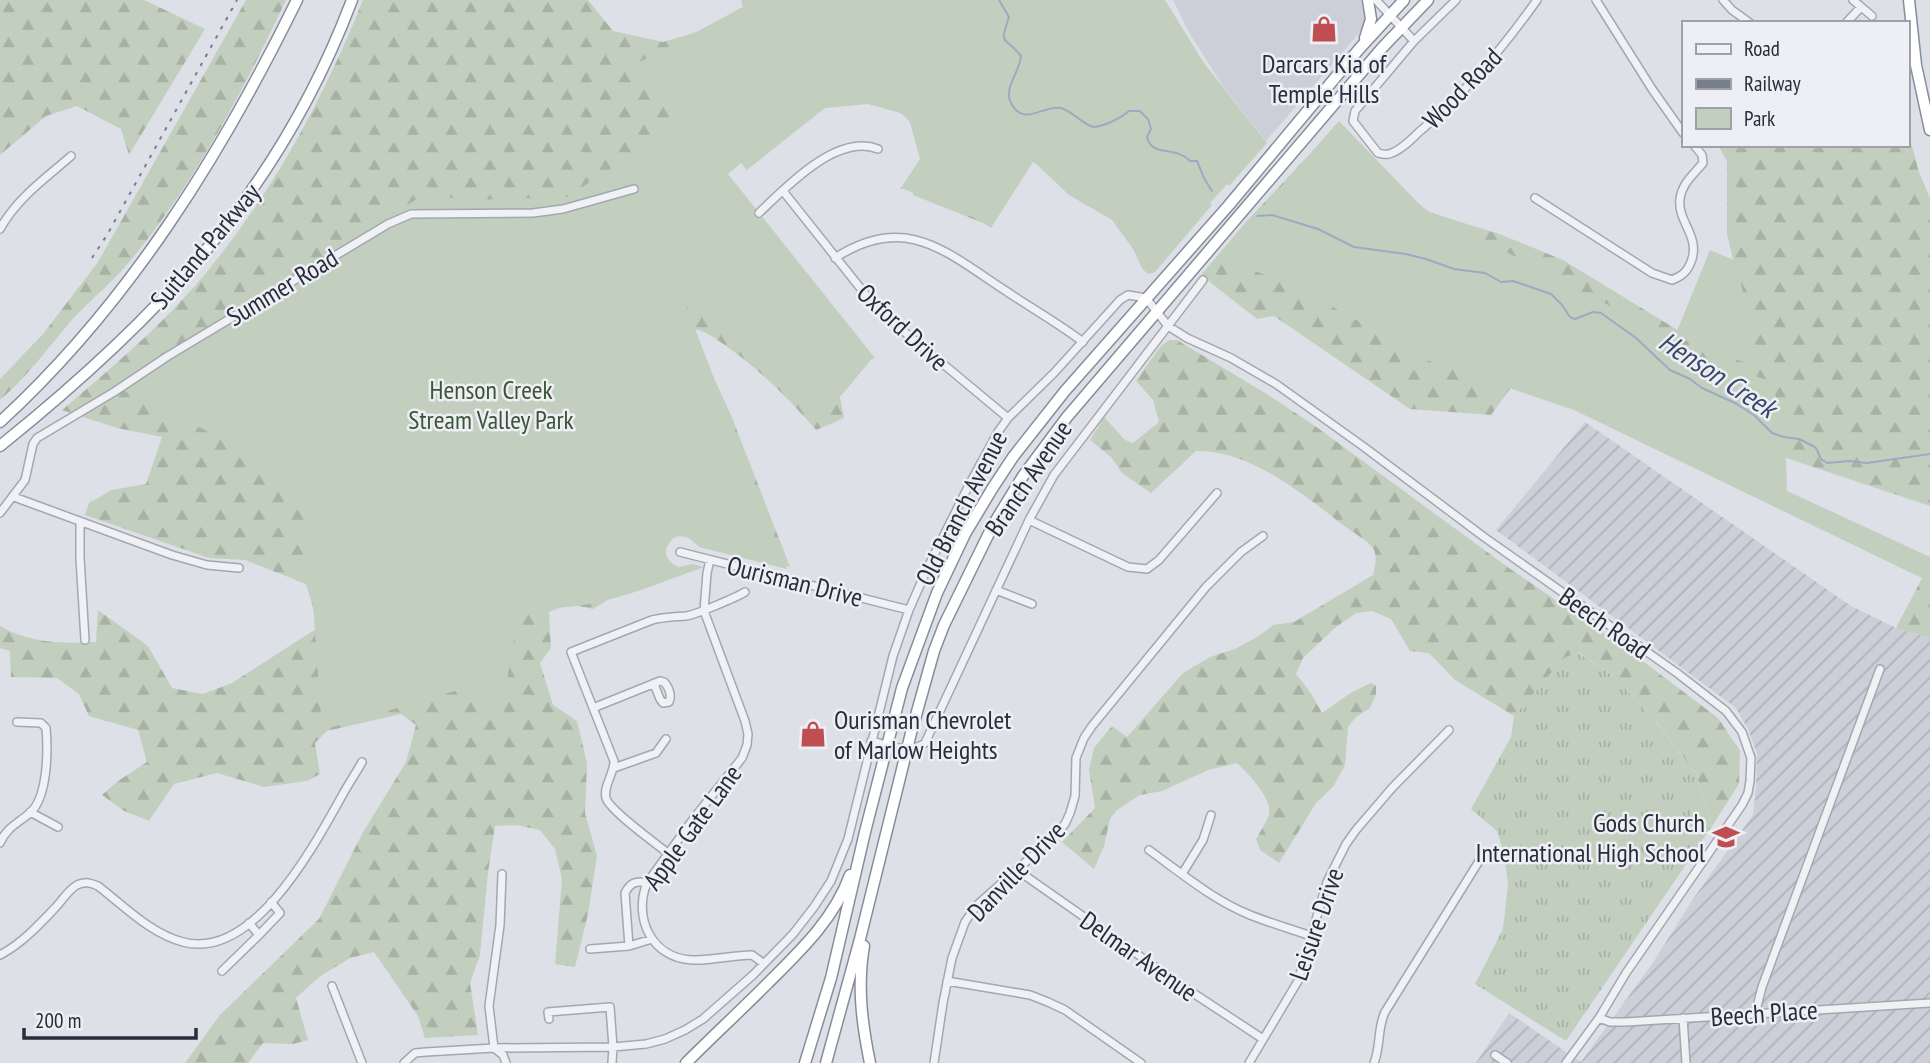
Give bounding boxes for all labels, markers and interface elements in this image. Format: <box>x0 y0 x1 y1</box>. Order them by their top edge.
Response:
shop icon: Darcars Kia of Temple Hills <box>1309 14 1339 44</box>
legend <box>1682 21 1909 147</box>
text: Road <box>1744 35 1780 62</box>
street label: Wood Road <box>1415 41 1509 135</box>
place label: Darcars Kia of Temple Hills <box>1262 47 1387 110</box>
text: Railway <box>1744 70 1801 97</box>
text: Park <box>1744 105 1775 132</box>
street label: Suitland Parkway <box>143 176 267 316</box>
street label: Summer Road <box>220 241 344 333</box>
street label: Oxford Drive <box>850 276 956 378</box>
water label: Henson Creek <box>1652 322 1786 427</box>
park label: Henson Creek Stream Valley Park <box>408 373 574 436</box>
street label: Branch Avenue <box>977 414 1079 542</box>
street label: Old Branch Avenue <box>908 425 1014 591</box>
street label: Ourisman Drive <box>724 548 866 614</box>
street label: Beech Road <box>1553 580 1657 666</box>
place label: Ourisman Chevrolet of Marlow Heights <box>834 703 1011 766</box>
shop icon: Ourisman Chevrolet of Marlow Heights <box>798 719 828 749</box>
street label: Apple Gate Lane <box>636 758 748 896</box>
place label: Gods Church International High School <box>1475 806 1705 869</box>
street label: Danville Drive <box>960 814 1072 928</box>
school or university icon: Gods Church International High School <box>1711 822 1741 852</box>
street label: Leisure Drive <box>1281 863 1351 985</box>
street label: Delmar Avenue <box>1074 904 1204 1008</box>
street label: Beech Place <box>1709 993 1819 1033</box>
scale bar <box>24 996 196 1040</box>
text: 200 m <box>35 1007 81 1034</box>

